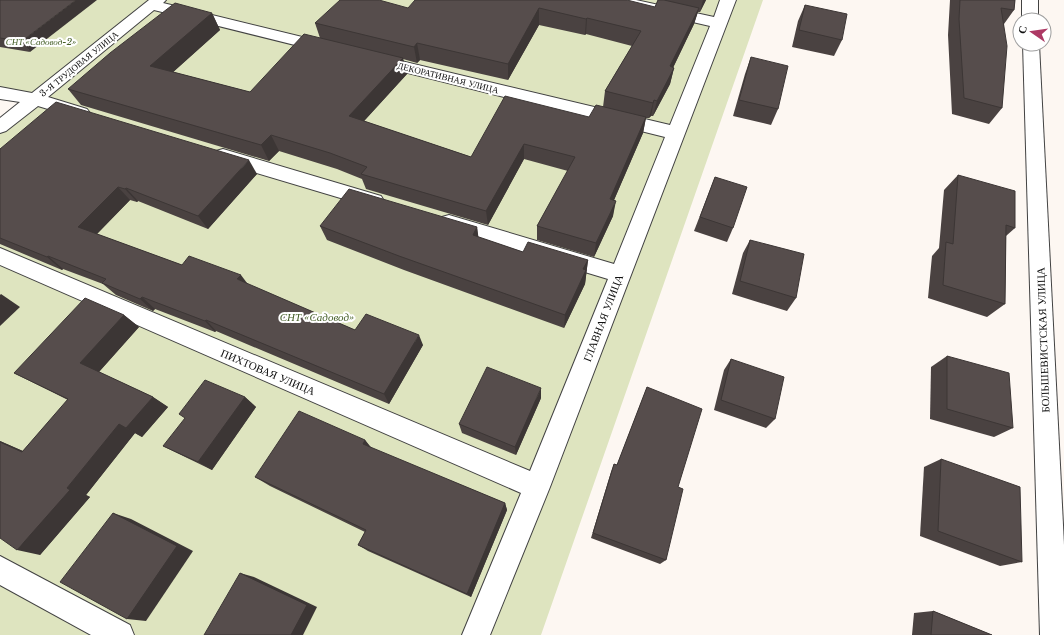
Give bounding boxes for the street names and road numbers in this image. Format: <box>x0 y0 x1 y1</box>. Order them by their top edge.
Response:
street label: 3-Я ТРУДОВАЯ УЛИЦА <box>37 28 121 99</box>
street label: ДЕКОРАТИВНАЯ УЛИЦА <box>396 60 500 96</box>
street label: БОЛЬШЕВИСТСКАЯ УЛИЦА <box>1033 267 1053 413</box>
street label: ГЛАВНАЯ УЛИЦА <box>580 272 626 364</box>
street label: ПИХТОВАЯ УЛИЦА <box>219 346 317 398</box>

